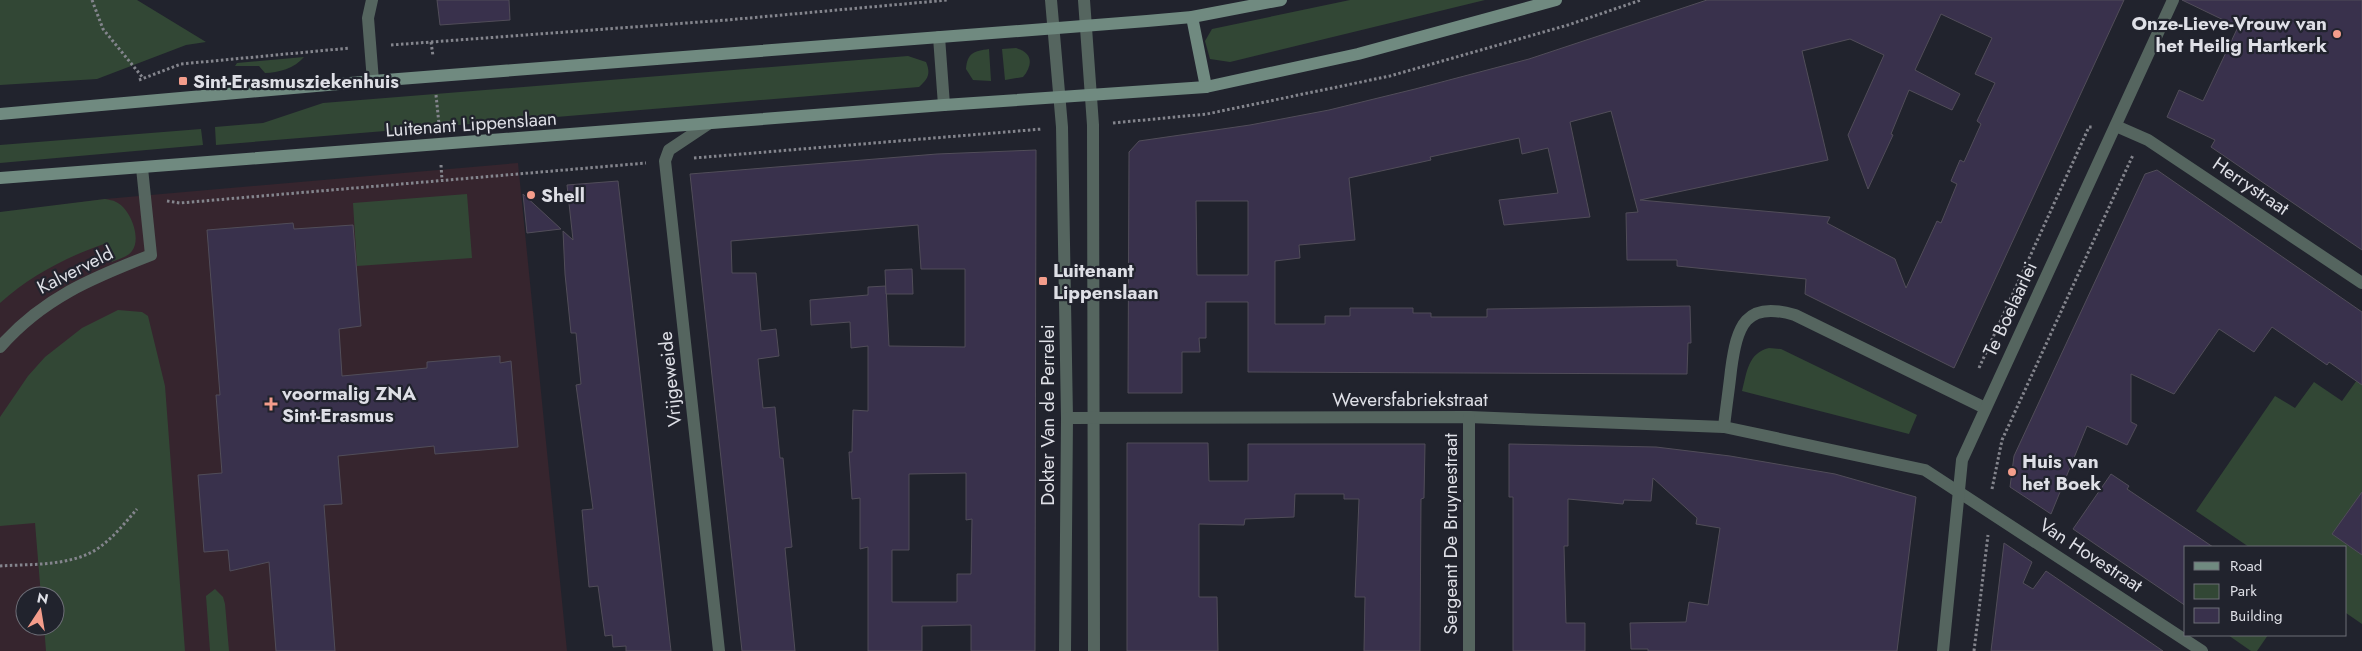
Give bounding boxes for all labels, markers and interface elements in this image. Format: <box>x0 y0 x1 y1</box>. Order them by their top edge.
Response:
place label: Onze-Lieve-Vrouw van het Heilig Hartkerk <box>2131 10 2327 59</box>
marker: Onze-Lieve-Vrouw van het Heilig Hartkerk <box>2331 28 2343 40</box>
place label: Sint-Erasmusziekenhuis <box>193 68 399 95</box>
marker: Sint-Erasmusziekenhuis <box>177 75 189 87</box>
street label: Luitenant Lippenslaan <box>384 105 558 143</box>
street label: Herrystraat <box>2207 151 2295 222</box>
place label: Shell <box>541 182 585 209</box>
marker: Shell <box>525 189 537 201</box>
street label: Kalverveld <box>32 239 118 301</box>
place label: Luitenant Lippenslaan <box>1053 257 1159 306</box>
street label: Te Boelaarlei <box>1976 257 2044 361</box>
marker: Luitenant Lippenslaan <box>1037 275 1049 287</box>
street label: Dokter Van de Perrelei <box>1034 324 1061 506</box>
street label: Vrijgeweide <box>652 330 688 428</box>
place label: voormalig ZNA Sint-Erasmus <box>281 380 416 429</box>
street label: Weversfabriekstraat <box>1332 386 1488 413</box>
marker: voormalig ZNA Sint-Erasmus <box>264 397 278 411</box>
street label: Sergeant De Bruynestraat <box>1437 433 1464 635</box>
place label: Huis van het Boek <box>2022 448 2101 497</box>
marker: Huis van het Boek <box>2006 466 2018 478</box>
street label: Van Hovestraat <box>2034 511 2148 599</box>
legend <box>2184 546 2347 636</box>
text: Road <box>2230 555 2262 577</box>
text: Park <box>2230 580 2257 602</box>
north arrow <box>15 586 65 636</box>
text: N <box>35 587 50 609</box>
text: Building <box>2230 605 2282 627</box>

